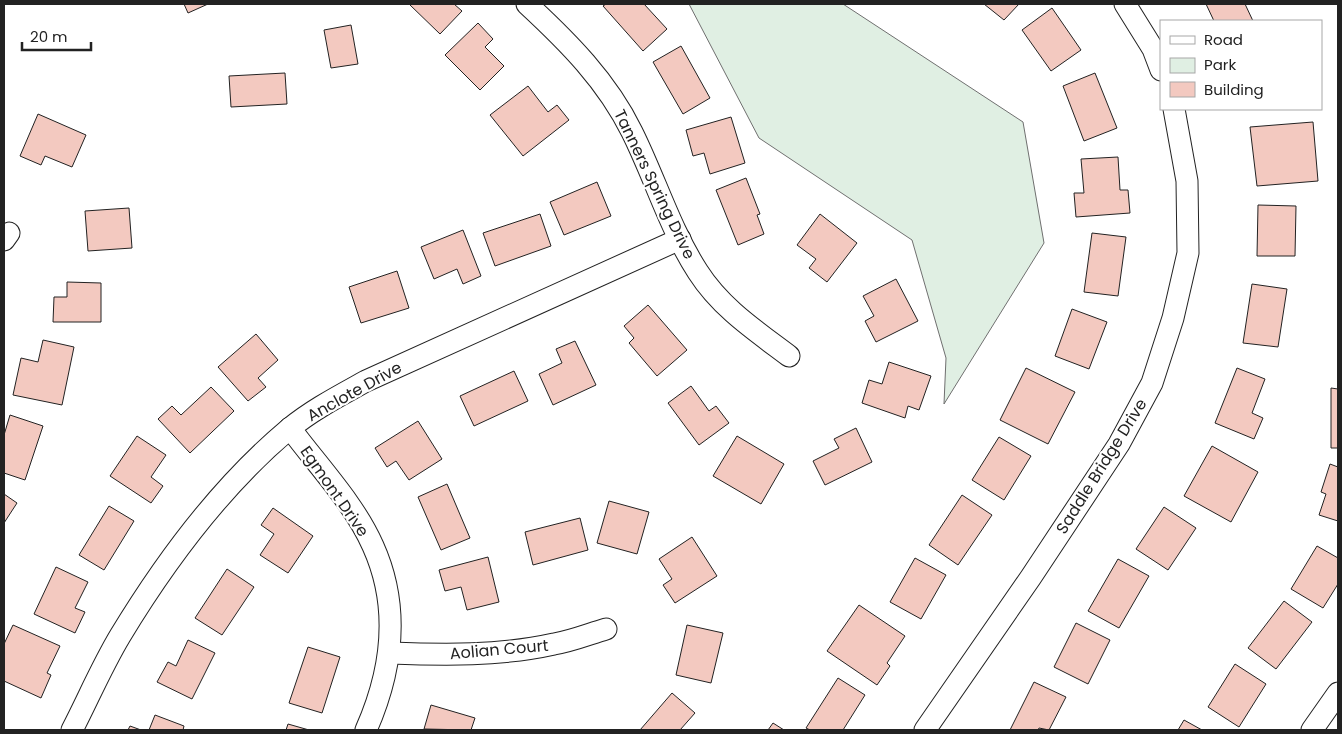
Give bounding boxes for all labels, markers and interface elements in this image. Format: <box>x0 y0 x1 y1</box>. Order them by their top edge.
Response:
scale bar <box>22 20 91 52</box>
legend <box>1160 20 1322 110</box>
text: 20 m <box>30 26 68 47</box>
text: Road <box>1204 29 1243 50</box>
text: Park <box>1204 54 1236 75</box>
text: Building <box>1204 79 1264 100</box>
street label: Tanners Spring Drive <box>608 105 701 263</box>
street label: Anclote Drive <box>303 356 406 427</box>
street label: Saddle Bridge Drive <box>1050 394 1152 538</box>
street label: Egmont Drive <box>295 441 375 541</box>
street label: Aolian Court <box>449 634 549 665</box>

